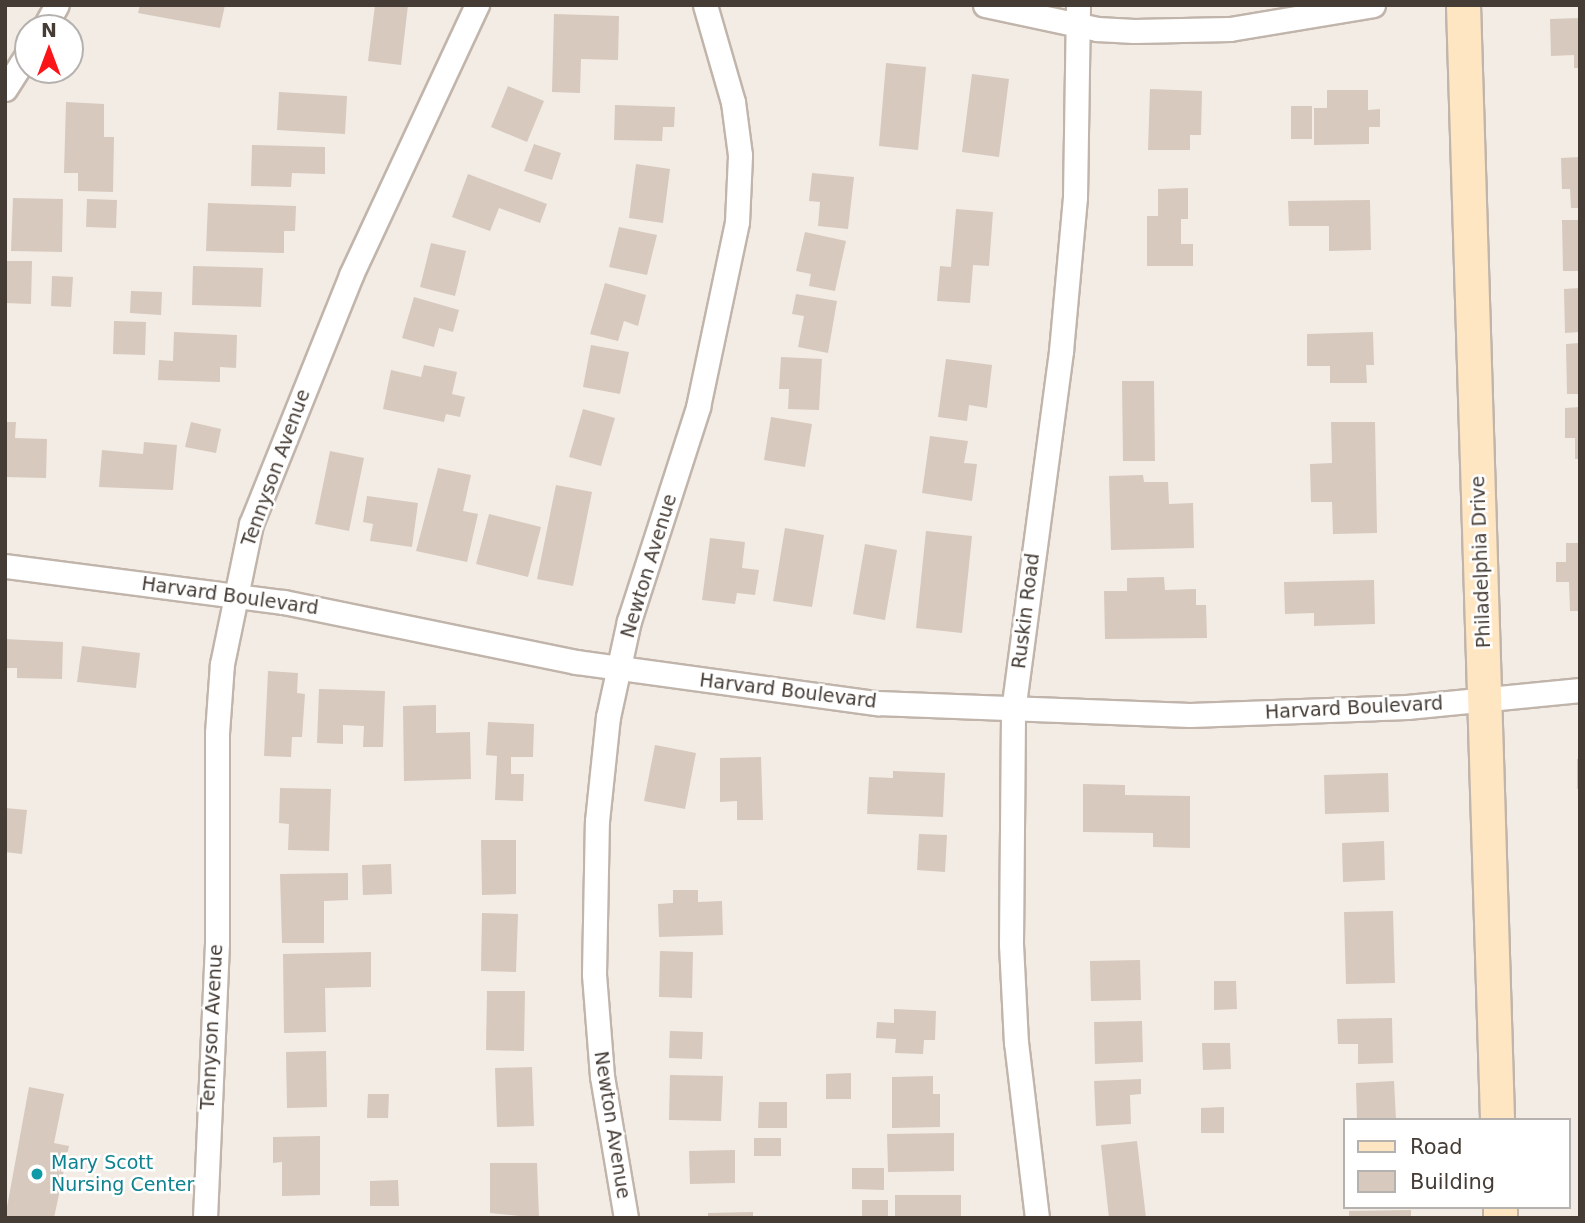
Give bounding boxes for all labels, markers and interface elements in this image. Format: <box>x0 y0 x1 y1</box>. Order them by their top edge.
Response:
north arrow <box>14 14 84 84</box>
text: N <box>41 19 57 41</box>
street label: Tennyson Avenue <box>237 386 315 550</box>
street label: Philadelphia Drive <box>1467 475 1495 649</box>
street label: Newton Avenue <box>616 491 682 641</box>
street label: Ruskin Road <box>1008 552 1044 670</box>
street label: Harvard Boulevard <box>140 572 320 620</box>
street label: Harvard Boulevard <box>698 669 878 713</box>
street label: Harvard Boulevard <box>1264 692 1444 724</box>
street label: Tennyson Avenue <box>196 944 228 1110</box>
street label: Newton Avenue <box>589 1050 635 1200</box>
legend <box>1344 1118 1571 1209</box>
text: Road <box>1410 1135 1463 1159</box>
place label: Mary Scott Nursing Center <box>51 1152 194 1196</box>
marker: Mary Scott Nursing Center <box>29 1166 45 1182</box>
text: Building <box>1410 1170 1495 1194</box>

